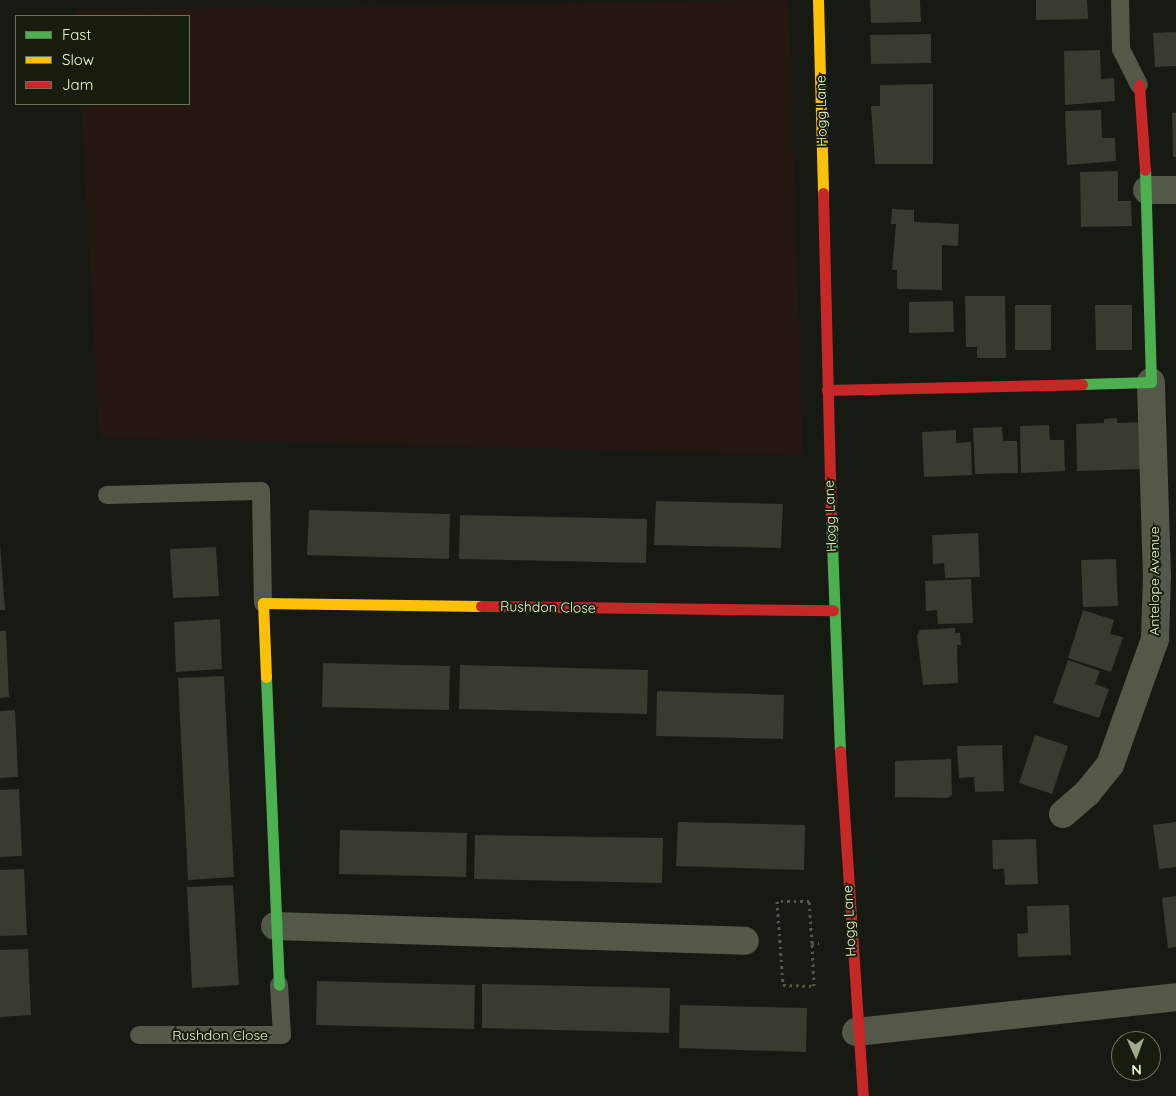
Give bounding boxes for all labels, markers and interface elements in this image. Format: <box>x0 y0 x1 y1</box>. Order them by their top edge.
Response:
legend <box>15 15 190 105</box>
text: Fast <box>62 25 91 44</box>
text: Slow <box>62 50 94 69</box>
text: Jam <box>62 75 93 94</box>
street label: Hogg Lane <box>812 75 830 147</box>
street label: Hogg Lane <box>820 480 840 552</box>
street label: Antelope Avenue <box>1146 526 1162 636</box>
street label: Rushdon Close <box>500 598 596 616</box>
street label: Hogg Lane <box>839 885 859 957</box>
street label: Rushdon Close <box>172 1027 268 1043</box>
north arrow <box>1111 1031 1161 1081</box>
text: N <box>1131 1061 1142 1079</box>

